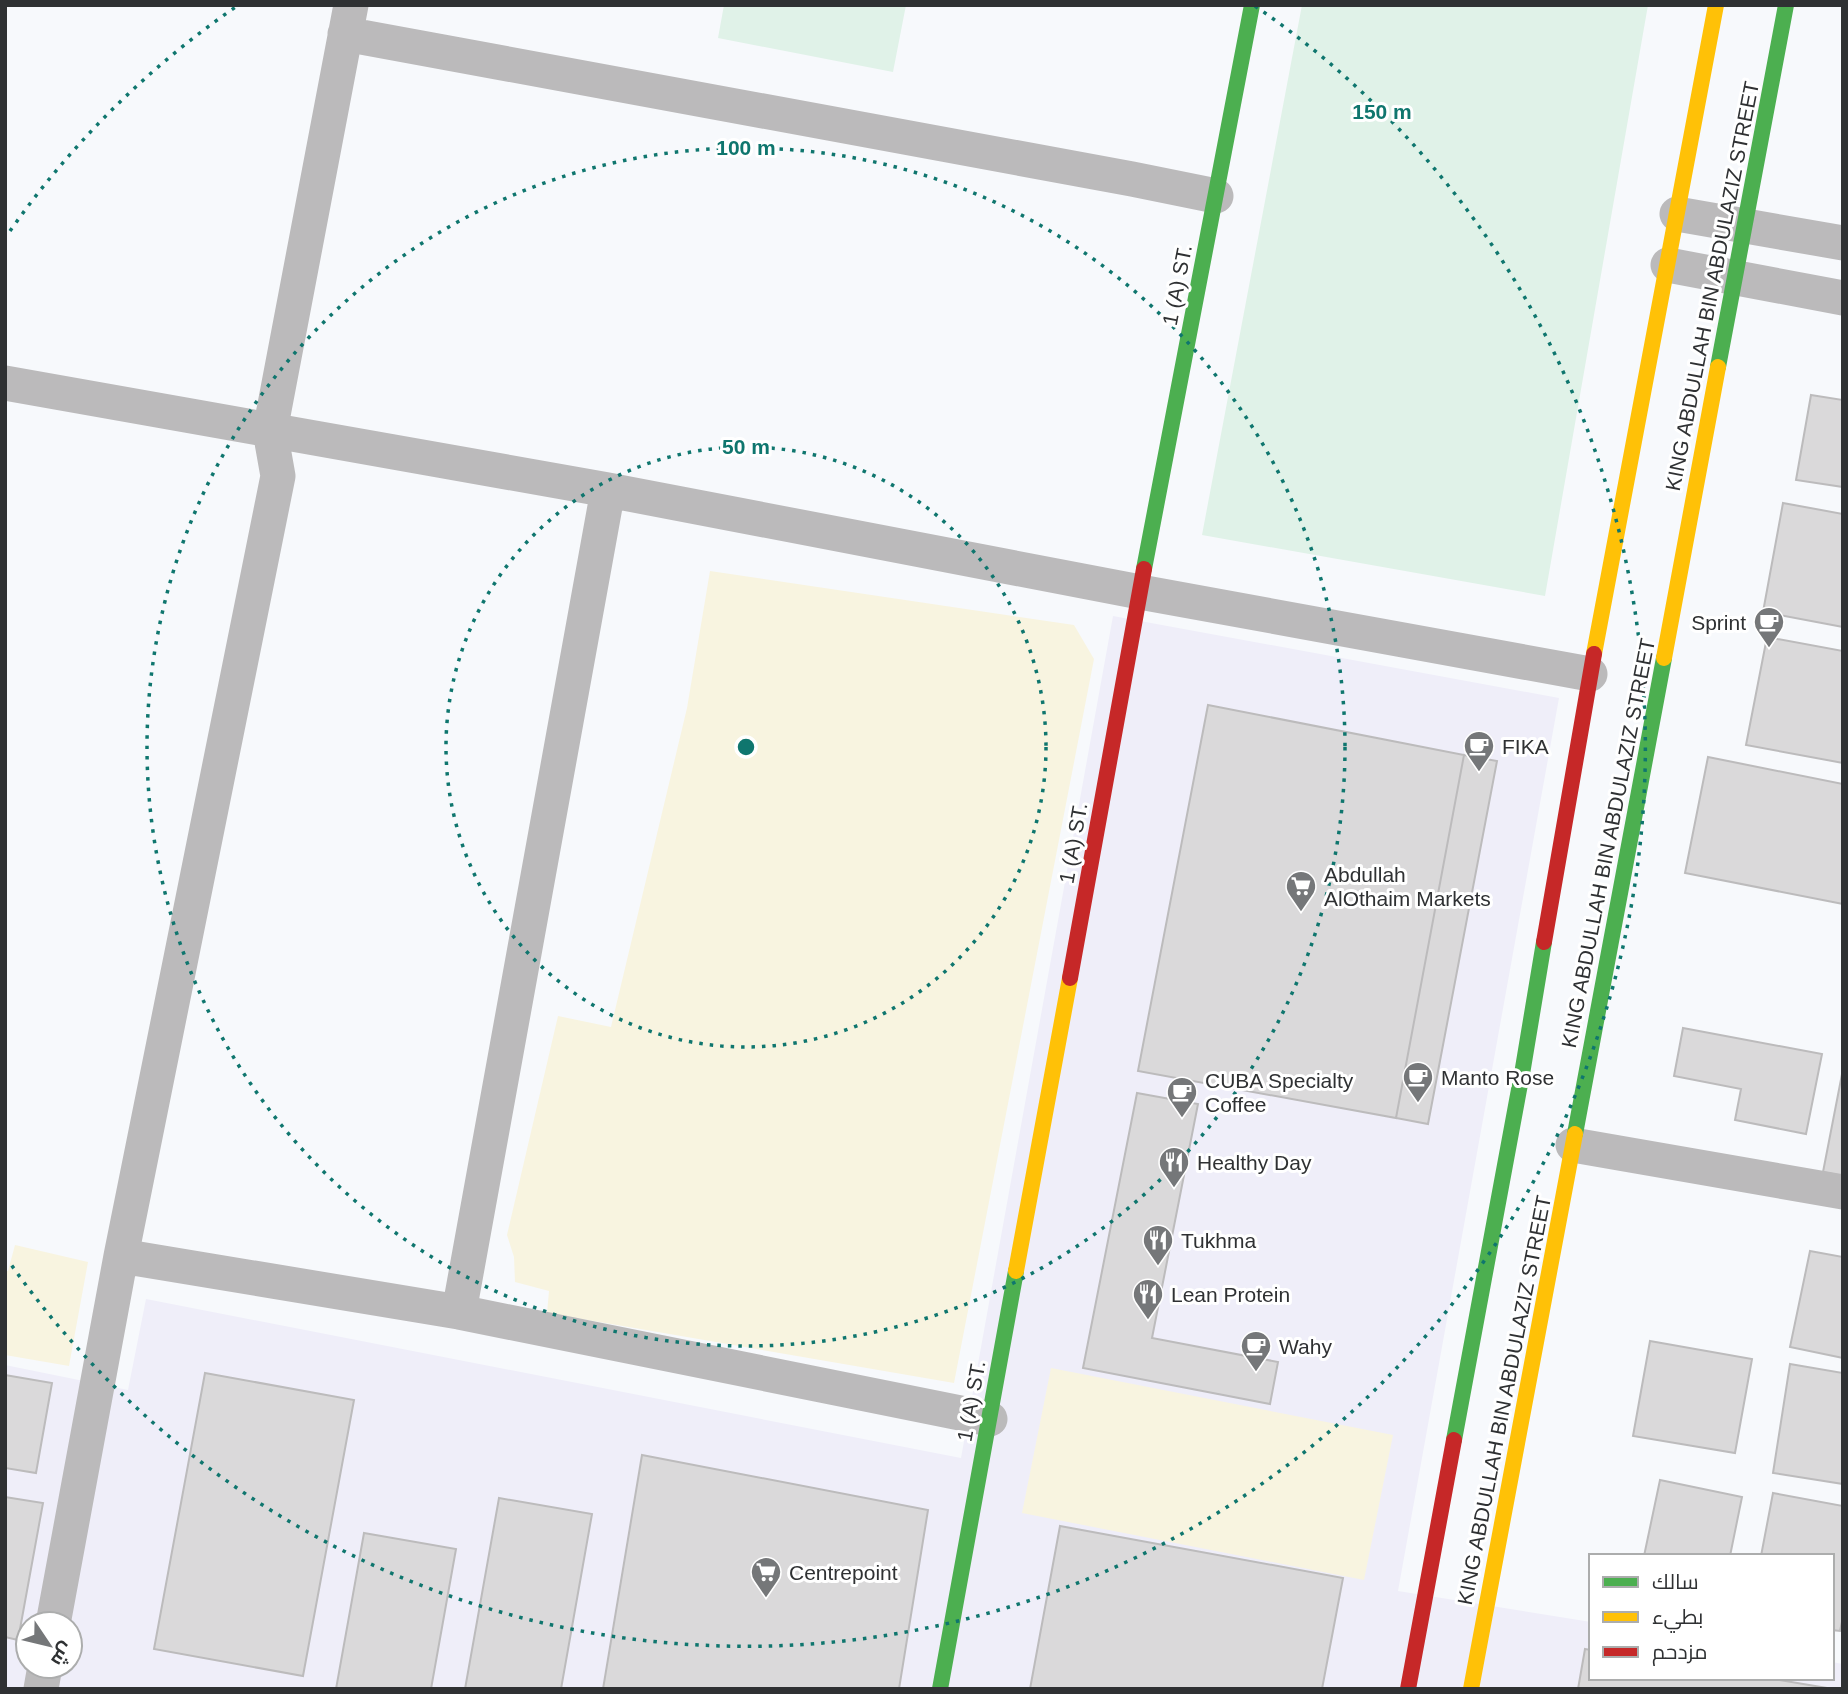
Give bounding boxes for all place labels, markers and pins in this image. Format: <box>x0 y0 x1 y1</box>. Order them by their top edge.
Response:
cafe icon: Sprint <box>1752 605 1786 649</box>
place label: Sprint <box>1691 611 1746 634</box>
cafe icon: FIKA <box>1462 729 1496 773</box>
centre of rings <box>734 735 758 759</box>
place label: FIKA <box>1502 735 1549 758</box>
place label: Abdullah AlOthaim Markets <box>1324 863 1491 910</box>
supermarket icon: Abdullah AlOthaim Markets <box>1284 869 1318 913</box>
cafe icon: Manto Rose <box>1401 1060 1435 1104</box>
place label: Manto Rose <box>1441 1066 1554 1089</box>
place label: CUBA Specialty Coffee <box>1205 1069 1354 1116</box>
cafe icon: CUBA Specialty Coffee <box>1165 1075 1199 1119</box>
restaurant icon: Healthy Day <box>1157 1145 1191 1189</box>
place label: Healthy Day <box>1197 1151 1312 1174</box>
restaurant icon: Tukhma <box>1141 1223 1175 1267</box>
place label: Tukhma <box>1181 1229 1256 1252</box>
restaurant icon: Lean Protein <box>1131 1277 1165 1321</box>
place label: Lean Protein <box>1171 1283 1290 1306</box>
cafe icon: Wahy <box>1239 1329 1273 1373</box>
place label: Wahy <box>1279 1335 1332 1358</box>
supermarket icon: Centrepoint <box>749 1555 783 1599</box>
place label: Centrepoint <box>789 1561 898 1584</box>

